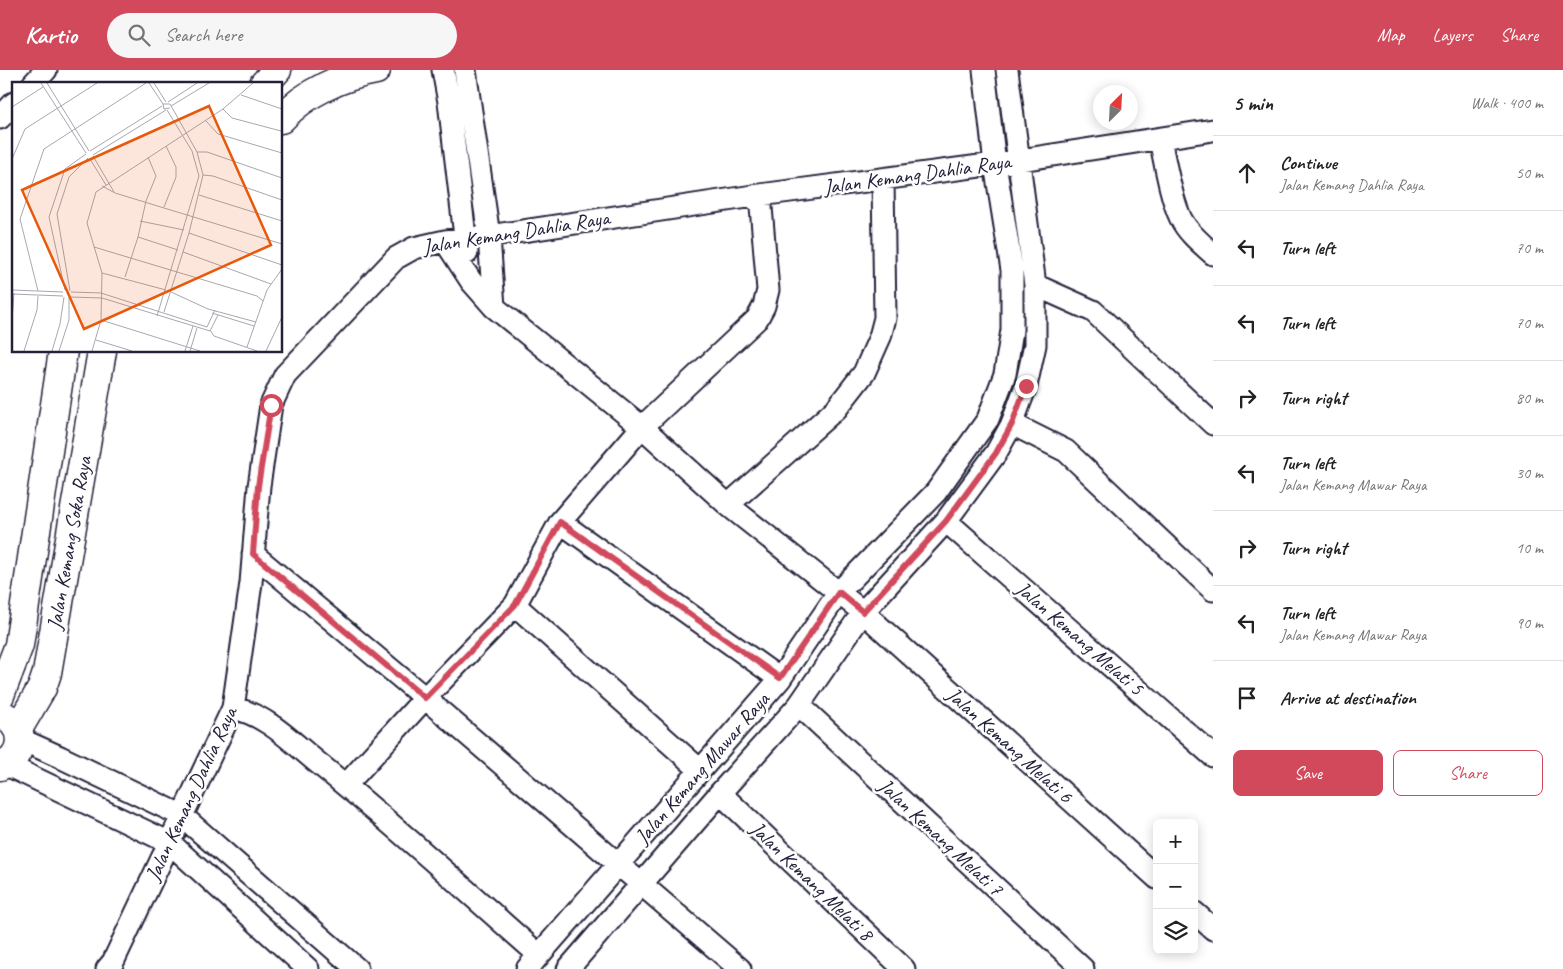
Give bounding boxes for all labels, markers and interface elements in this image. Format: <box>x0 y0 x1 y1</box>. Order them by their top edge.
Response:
search box <box>107 13 457 58</box>
text: Kartio <box>25 20 77 50</box>
icon: search <box>125 21 153 49</box>
text: Search here <box>165 23 242 47</box>
text: Map <box>1377 24 1405 46</box>
text: Layers <box>1433 24 1472 46</box>
text: Share <box>1500 24 1538 46</box>
inset map <box>12 82 282 352</box>
north arrow <box>1093 85 1138 130</box>
text: 5 min <box>1233 90 1273 116</box>
text: Walk · 400 m <box>1471 93 1543 113</box>
street label: Jalan Kemang Dahlia Raya <box>821 148 1014 200</box>
text: Continue <box>1280 151 1337 175</box>
icon: ahead <box>1233 159 1261 187</box>
text: 50 m <box>1516 163 1543 183</box>
text: Jalan Kemang Dahlia Raya <box>1280 175 1424 195</box>
street label: Jalan Kemang Dahlia Raya <box>420 204 613 260</box>
icon: left <box>1233 234 1261 262</box>
text: Turn left <box>1280 236 1335 260</box>
text: 70 m <box>1516 238 1543 258</box>
icon: left <box>1233 309 1261 337</box>
text: Turn left <box>1280 311 1335 335</box>
text: 70 m <box>1516 313 1543 333</box>
route end <box>1015 375 1038 398</box>
icon: right <box>1233 384 1261 412</box>
text: Turn right <box>1280 386 1347 410</box>
text: 80 m <box>1516 388 1543 408</box>
route start <box>260 394 283 417</box>
text: Turn left <box>1280 451 1335 475</box>
street label: Jalan Kemang Soka Raya <box>41 453 97 632</box>
icon: left <box>1233 459 1261 487</box>
text: 30 m <box>1516 463 1543 483</box>
text: Jalan Kemang Mawar Raya <box>1280 475 1426 495</box>
icon: right <box>1233 534 1261 562</box>
text: Turn right <box>1280 536 1347 560</box>
text: 10 m <box>1516 538 1543 558</box>
street label: Jalan Kemang Melati 5 <box>1010 575 1150 702</box>
text: Turn left <box>1280 601 1335 625</box>
icon: left <box>1233 609 1261 637</box>
text: 90 m <box>1516 613 1543 633</box>
text: Jalan Kemang Mawar Raya <box>1280 625 1426 645</box>
street label: Jalan Kemang Melati 6 <box>941 681 1079 809</box>
icon: arrive <box>1233 684 1261 712</box>
street label: Jalan Kemang Mawar Raya <box>628 686 776 850</box>
text: Arrive at destination <box>1280 686 1416 710</box>
street label: Jalan Kemang Dahlia Raya <box>139 701 244 886</box>
button: Save <box>1233 750 1383 796</box>
button: Share <box>1393 750 1543 796</box>
street label: Jalan Kemang Melati 7 <box>873 772 1010 902</box>
street label: Jalan Kemang Melati 8 <box>744 815 881 948</box>
map controls <box>1153 819 1198 954</box>
button: + <box>1153 819 1198 864</box>
button: − <box>1153 864 1198 909</box>
button: layers <box>1153 909 1198 954</box>

